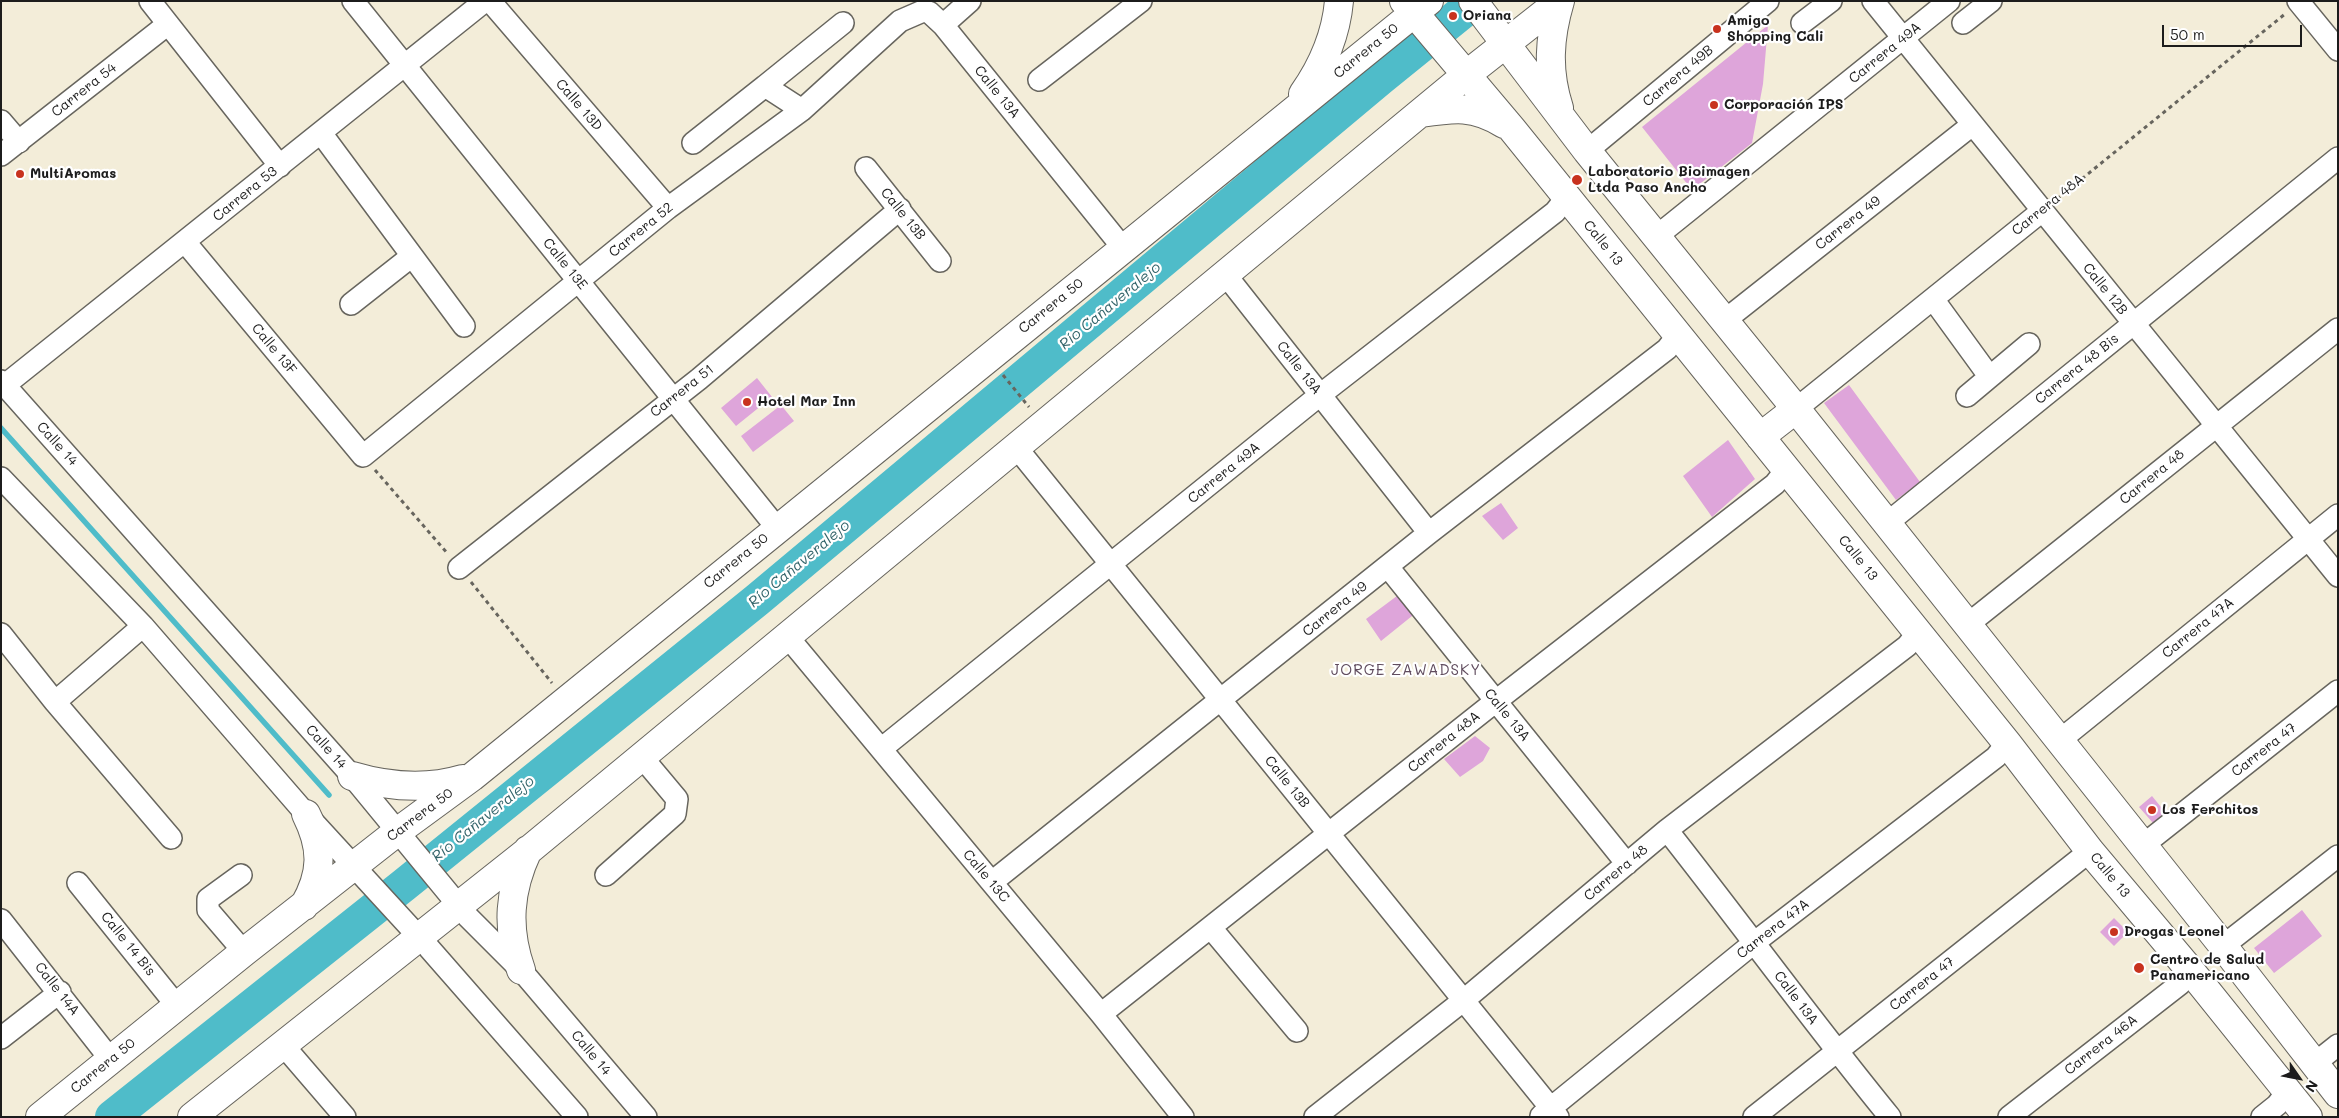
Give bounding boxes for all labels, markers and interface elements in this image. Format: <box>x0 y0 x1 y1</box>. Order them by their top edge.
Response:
place label: Oriana <box>1463 8 1512 24</box>
marker: Oriana <box>1447 10 1459 22</box>
place label: Amigo Shopping Cali <box>1727 13 1824 46</box>
scale bar <box>2164 15 2304 47</box>
street label: Carrera 49A <box>1846 19 1924 87</box>
street label: Carrera 50 <box>1330 20 1402 82</box>
marker: Amigo Shopping Cali <box>1711 23 1723 35</box>
text: 50 m <box>2170 24 2205 44</box>
street label: Carrera 49B <box>1639 42 1717 110</box>
street label: Carrera 54 <box>48 59 120 121</box>
street label: Calle 13A <box>971 62 1023 122</box>
street label: Calle 13D <box>552 76 606 134</box>
place label: Corporación IPS <box>1724 97 1844 113</box>
marker: Corporación IPS <box>1708 99 1720 111</box>
street label: Carrera 53 <box>209 163 281 225</box>
place label: Laboratorio Bioimagen Ltda Paso Ancho <box>1588 164 1750 196</box>
place label: MultiAromas <box>30 166 116 182</box>
marker: MultiAromas <box>14 168 26 180</box>
street label: Carrera 48A <box>2009 171 2087 239</box>
marker: Laboratorio Bioimagen Ltda Paso Ancho <box>1570 173 1584 187</box>
street label: Calle 13B <box>877 185 929 243</box>
street label: Carrera 49 <box>1812 192 1884 254</box>
street label: Carrera 52 <box>606 199 676 261</box>
street label: Calle 13 <box>1580 217 1626 269</box>
street label: Calle 13E <box>539 235 591 293</box>
water label: Río Cañaveralejo <box>1056 258 1164 354</box>
street label: Calle 12B <box>2079 260 2131 318</box>
street label: Carrera 50 <box>1015 275 1087 337</box>
street label: Calle 13F <box>248 320 300 378</box>
street label: Carrera 48 Bis <box>2032 330 2122 408</box>
street label: Calle 13A <box>1273 338 1325 398</box>
street label: Carrera 51 <box>647 361 717 421</box>
place label: Hotel Mar Inn <box>757 394 856 410</box>
marker: Hotel Mar Inn <box>741 396 753 408</box>
street label: Calle 14 <box>33 419 81 469</box>
street label: Carrera 49A <box>1185 439 1263 507</box>
street label: Carrera 48 <box>2116 446 2188 508</box>
water label: Río Cañaveralejo <box>745 516 853 612</box>
street label: Carrera 50 <box>700 530 772 592</box>
street label: Calle 13 <box>1835 532 1881 584</box>
street label: Carrera 49 <box>1299 578 1371 640</box>
street label: Carrera 47A <box>2159 594 2237 662</box>
district label: JORGE ZAWADSKY <box>1329 661 1483 679</box>
street label: Calle 13A <box>1481 685 1533 745</box>
street label: Carrera 48A <box>1405 708 1483 776</box>
street label: Carrera 47 <box>2228 719 2300 781</box>
street label: Calle 14 <box>302 722 350 772</box>
street label: Calle 13B <box>1261 753 1313 811</box>
water label: Río Cañaveralejo <box>428 772 538 866</box>
street label: Carrera 50 <box>384 785 456 845</box>
place label: Los Ferchitos <box>2162 802 2258 818</box>
marker: Los Ferchitos <box>2146 804 2158 816</box>
street label: Carrera 48 <box>1581 841 1651 905</box>
street label: Calle 13C <box>959 846 1013 906</box>
street label: Calle 13 <box>2086 849 2134 901</box>
street label: Carrera 47A <box>1733 895 1813 963</box>
street label: Calle 14 Bis <box>97 909 159 979</box>
place label: Drogas Leonel <box>2124 924 2224 940</box>
marker: Drogas Leonel <box>2108 926 2120 938</box>
place label: Centro de Salud Panamericano <box>2150 952 2264 984</box>
street label: Carrera 47 <box>1886 953 1958 1015</box>
street label: Calle 14A <box>31 959 83 1019</box>
marker: Centro de Salud Panamericano <box>2132 961 2146 975</box>
street label: Calle 13A <box>1770 968 1822 1028</box>
street label: Carrera 46A <box>2061 1011 2141 1079</box>
street label: Calle 14 <box>567 1027 615 1079</box>
street label: Carrera 50 <box>67 1035 139 1097</box>
north arrow <box>2274 1053 2324 1103</box>
text: N <box>2301 1077 2323 1096</box>

